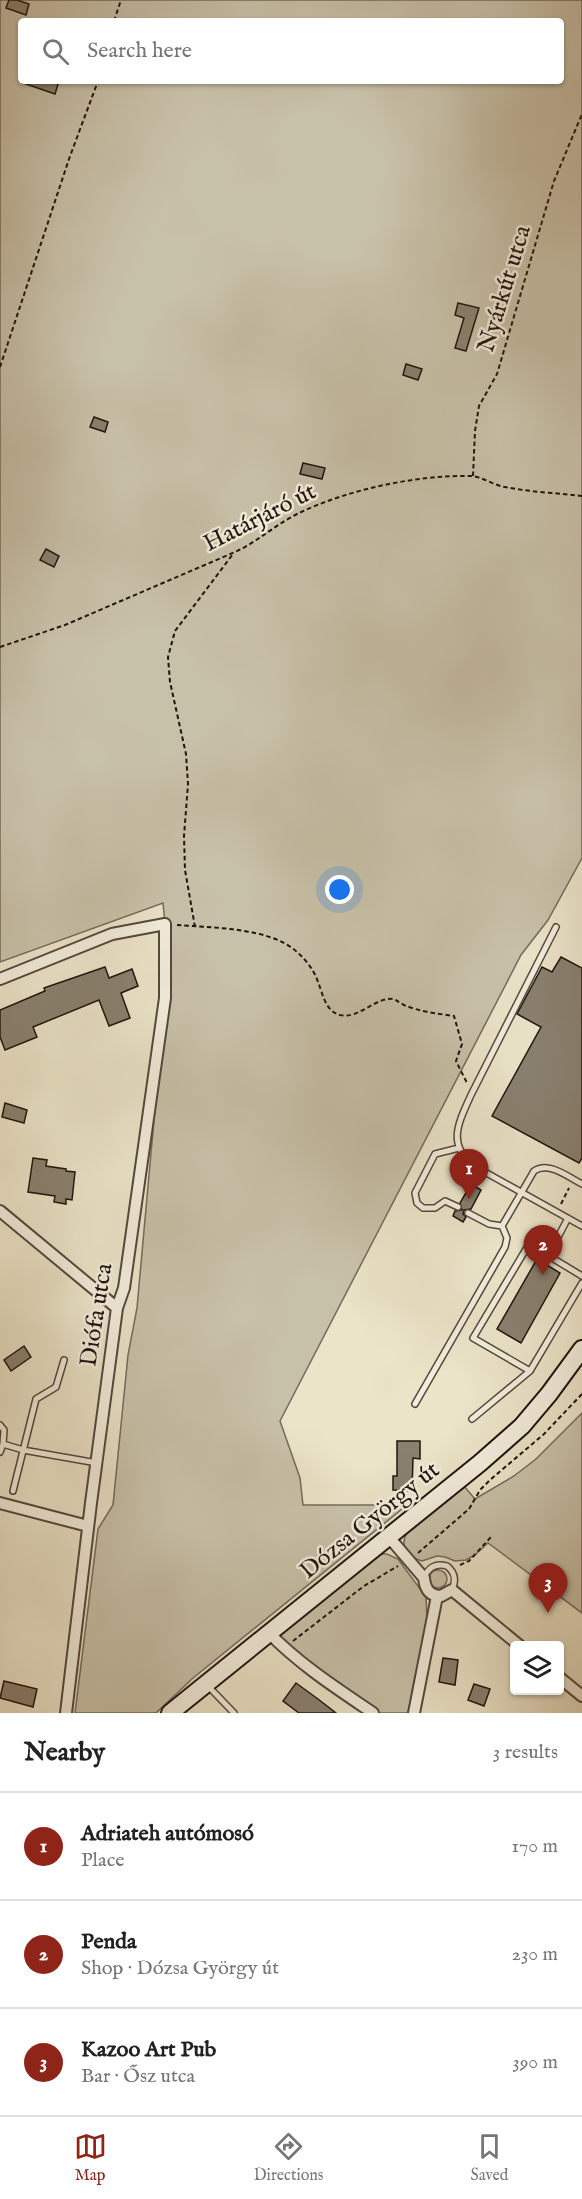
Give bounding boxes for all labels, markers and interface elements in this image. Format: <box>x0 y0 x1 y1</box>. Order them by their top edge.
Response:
search box <box>18 18 564 84</box>
icon: search <box>39 35 72 68</box>
text: Search here <box>87 37 192 65</box>
street label: Nyárkút utca <box>471 221 539 356</box>
street label: Határjáró út <box>199 476 321 560</box>
your location <box>325 875 354 904</box>
pin: 1 <box>450 1150 488 1199</box>
pin: 2 <box>524 1226 562 1275</box>
street label: Diófa utca <box>74 1261 121 1369</box>
street label: Dózsa György út <box>294 1455 446 1587</box>
pin: 3 <box>528 1564 568 1613</box>
map controls <box>510 1641 564 1695</box>
button: layers <box>510 1641 564 1695</box>
text: Nearby <box>24 1736 105 1769</box>
text: 3 results <box>493 1740 558 1765</box>
text: Adriateh autómosó <box>81 1820 254 1848</box>
text: 1 <box>40 1834 47 1859</box>
text: 170 m <box>512 1834 558 1859</box>
text: Place <box>81 1848 124 1873</box>
text: Penda <box>81 1928 136 1956</box>
text: 2 <box>39 1942 48 1967</box>
text: 230 m <box>512 1942 558 1967</box>
text: Shop · Dózsa György út <box>81 1956 279 1981</box>
text: Kazoo Art Pub <box>81 2036 216 2064</box>
text: 3 <box>40 2050 47 2075</box>
text: 390 m <box>512 2050 558 2075</box>
text: Bar · Ősz utca <box>81 2064 195 2089</box>
tab: Map <box>74 2130 107 2186</box>
tab: Directions <box>254 2130 323 2186</box>
tab: Saved <box>471 2130 508 2186</box>

